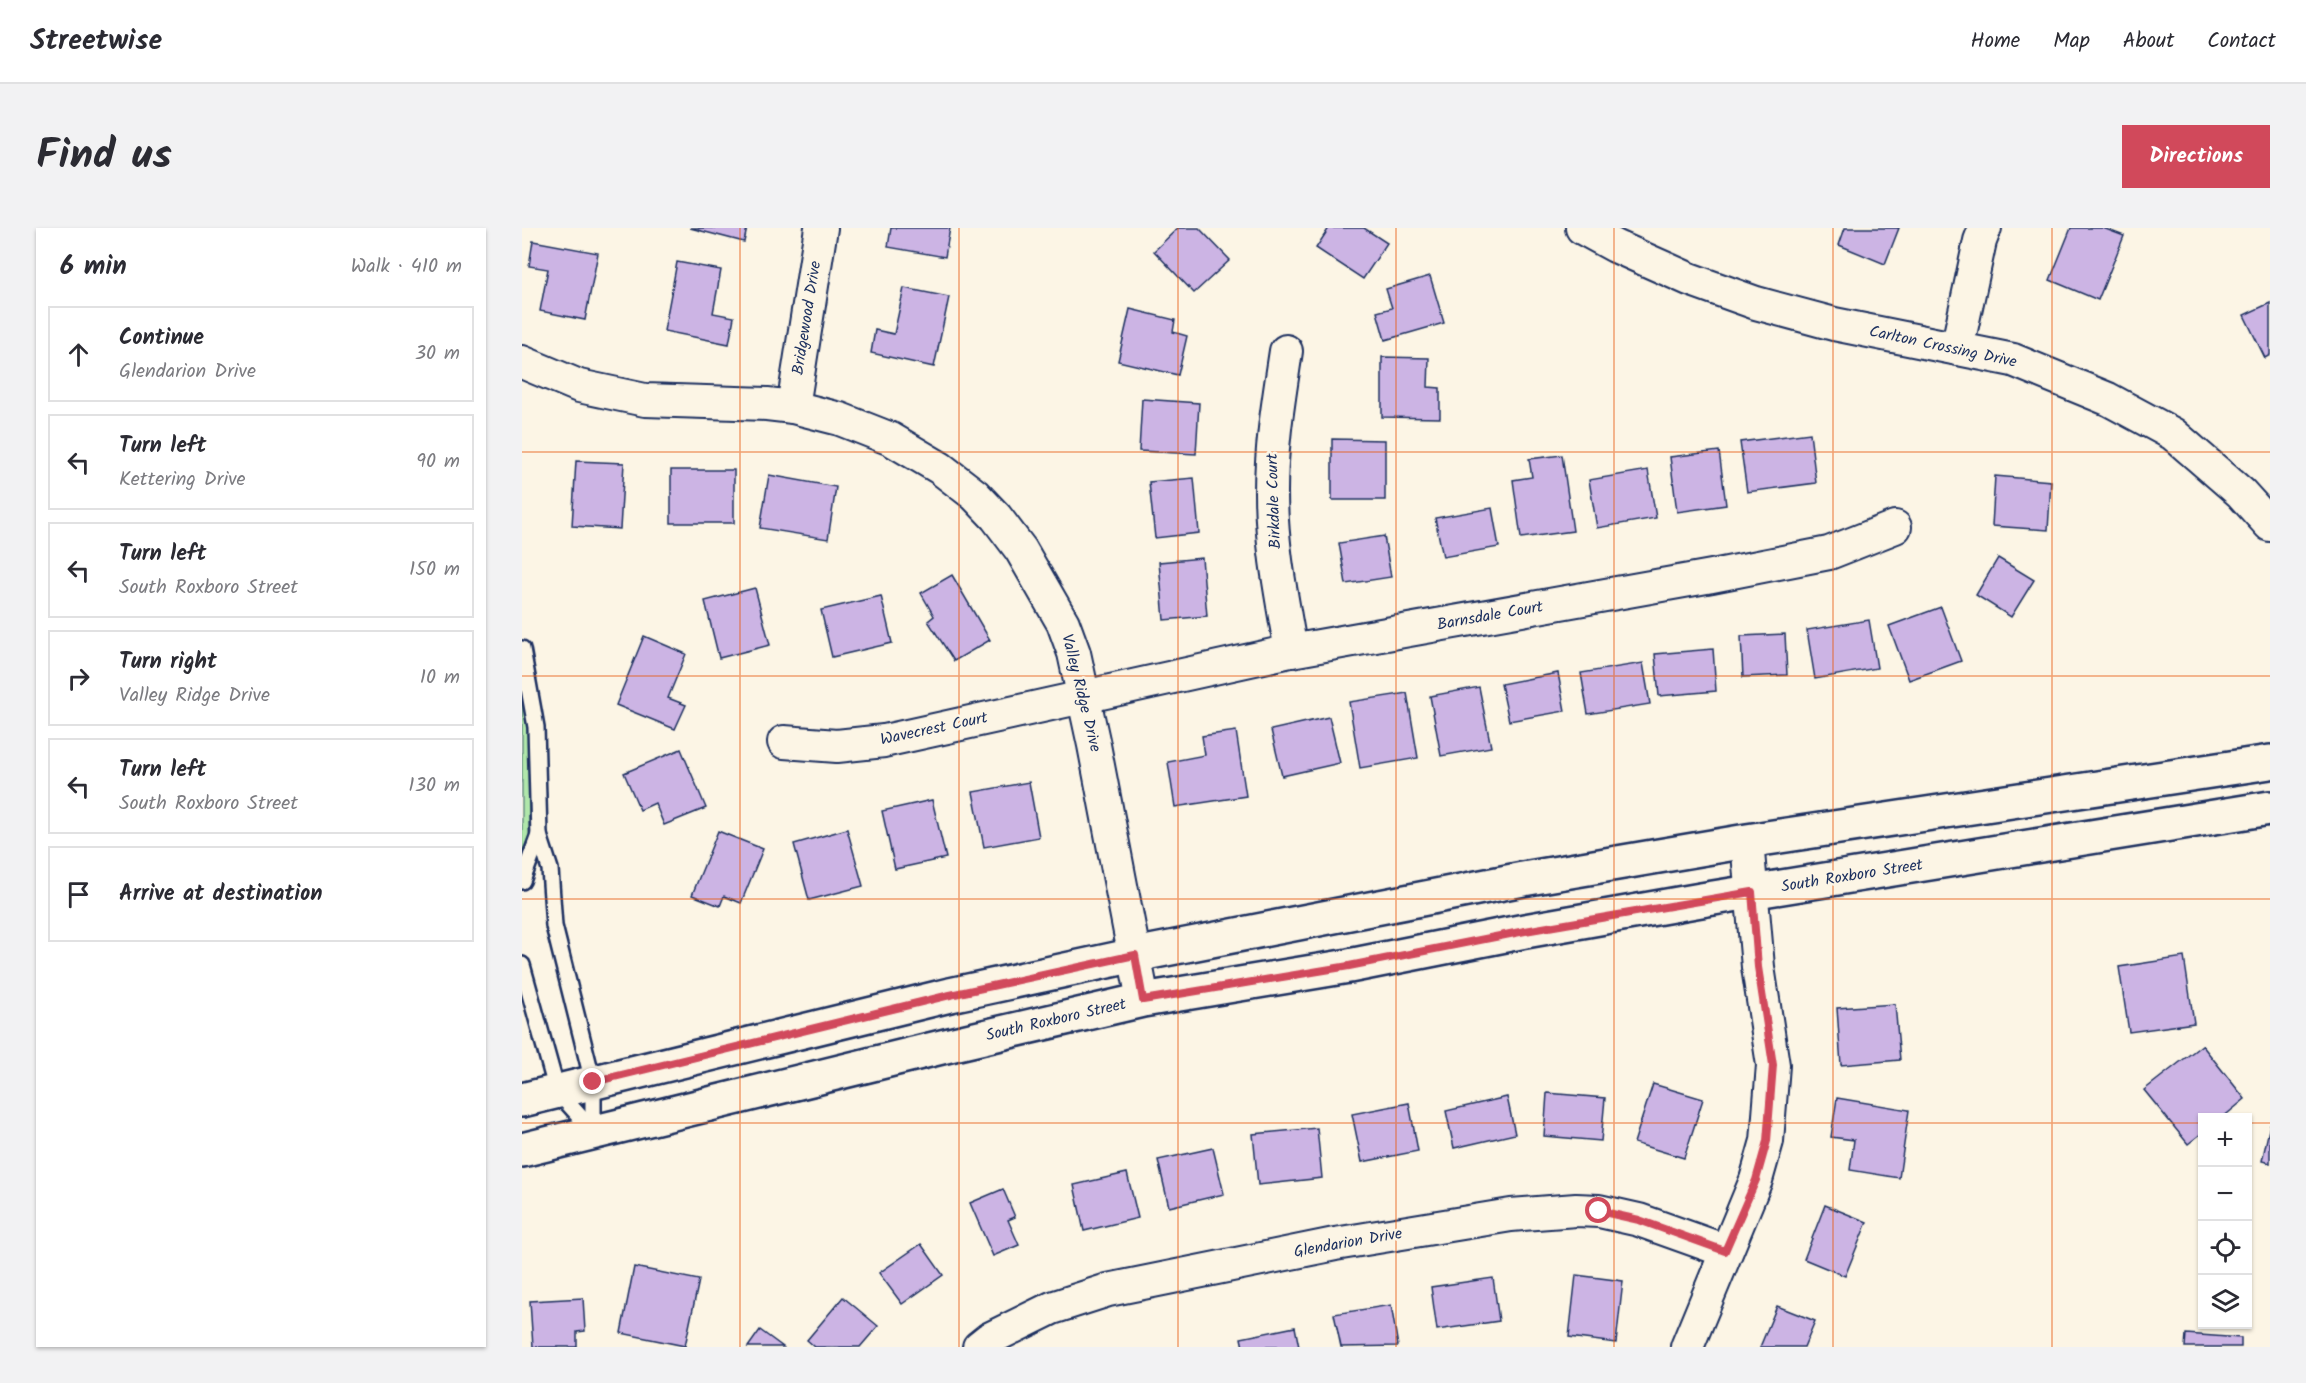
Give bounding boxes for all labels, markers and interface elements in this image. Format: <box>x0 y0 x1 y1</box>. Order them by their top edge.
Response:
text: Streetwise <box>30 19 162 64</box>
text: Home <box>1971 25 2020 58</box>
text: Map <box>2053 25 2090 58</box>
text: About <box>2123 25 2174 58</box>
text: Contact <box>2207 25 2276 58</box>
text: Find us <box>36 123 172 190</box>
button: Directions <box>2122 125 2270 188</box>
text: 6 min <box>60 246 127 288</box>
text: Walk · 410 m <box>351 251 462 283</box>
street label: Bridgewood Drive <box>786 259 828 377</box>
street label: Carlton Crossing Drive <box>1867 319 2019 375</box>
text: Continue <box>119 321 204 356</box>
icon: ahead <box>62 338 95 371</box>
text: 30 m <box>415 338 460 370</box>
text: Glendarion Drive <box>119 356 256 388</box>
text: Turn left <box>119 429 206 464</box>
icon: left <box>62 446 95 479</box>
text: 90 m <box>416 446 460 478</box>
street label: Birkdale Court <box>1260 452 1288 549</box>
text: Kettering Drive <box>119 464 246 496</box>
text: Turn left <box>119 537 206 572</box>
icon: left <box>62 554 95 587</box>
text: 150 m <box>409 554 460 586</box>
text: South Roxboro Street <box>119 572 298 604</box>
street label: Barnsdale Court <box>1435 594 1546 638</box>
street label: Valley Ridge Drive <box>1054 631 1108 755</box>
text: Turn right <box>119 645 217 680</box>
icon: right <box>62 662 95 695</box>
text: 10 m <box>420 662 460 694</box>
text: Valley Ridge Drive <box>119 680 270 712</box>
street label: Wavecrest Court <box>878 705 991 753</box>
text: Turn left <box>119 753 206 788</box>
icon: left <box>62 770 95 803</box>
text: 130 m <box>408 770 460 802</box>
text: South Roxboro Street <box>119 788 298 820</box>
street label: South Roxboro Street <box>1779 852 1925 900</box>
text: Arrive at destination <box>119 877 322 912</box>
icon: arrive <box>62 878 95 911</box>
street label: South Roxboro Street <box>983 992 1129 1048</box>
route end <box>579 1068 605 1094</box>
map controls <box>2198 1113 2252 1329</box>
button: + <box>2198 1113 2252 1167</box>
button: − <box>2198 1167 2252 1221</box>
route start <box>1585 1197 1611 1223</box>
street label: Glendarion Drive <box>1292 1221 1404 1265</box>
button: locate <box>2198 1221 2252 1275</box>
button: layers <box>2198 1275 2252 1329</box>

